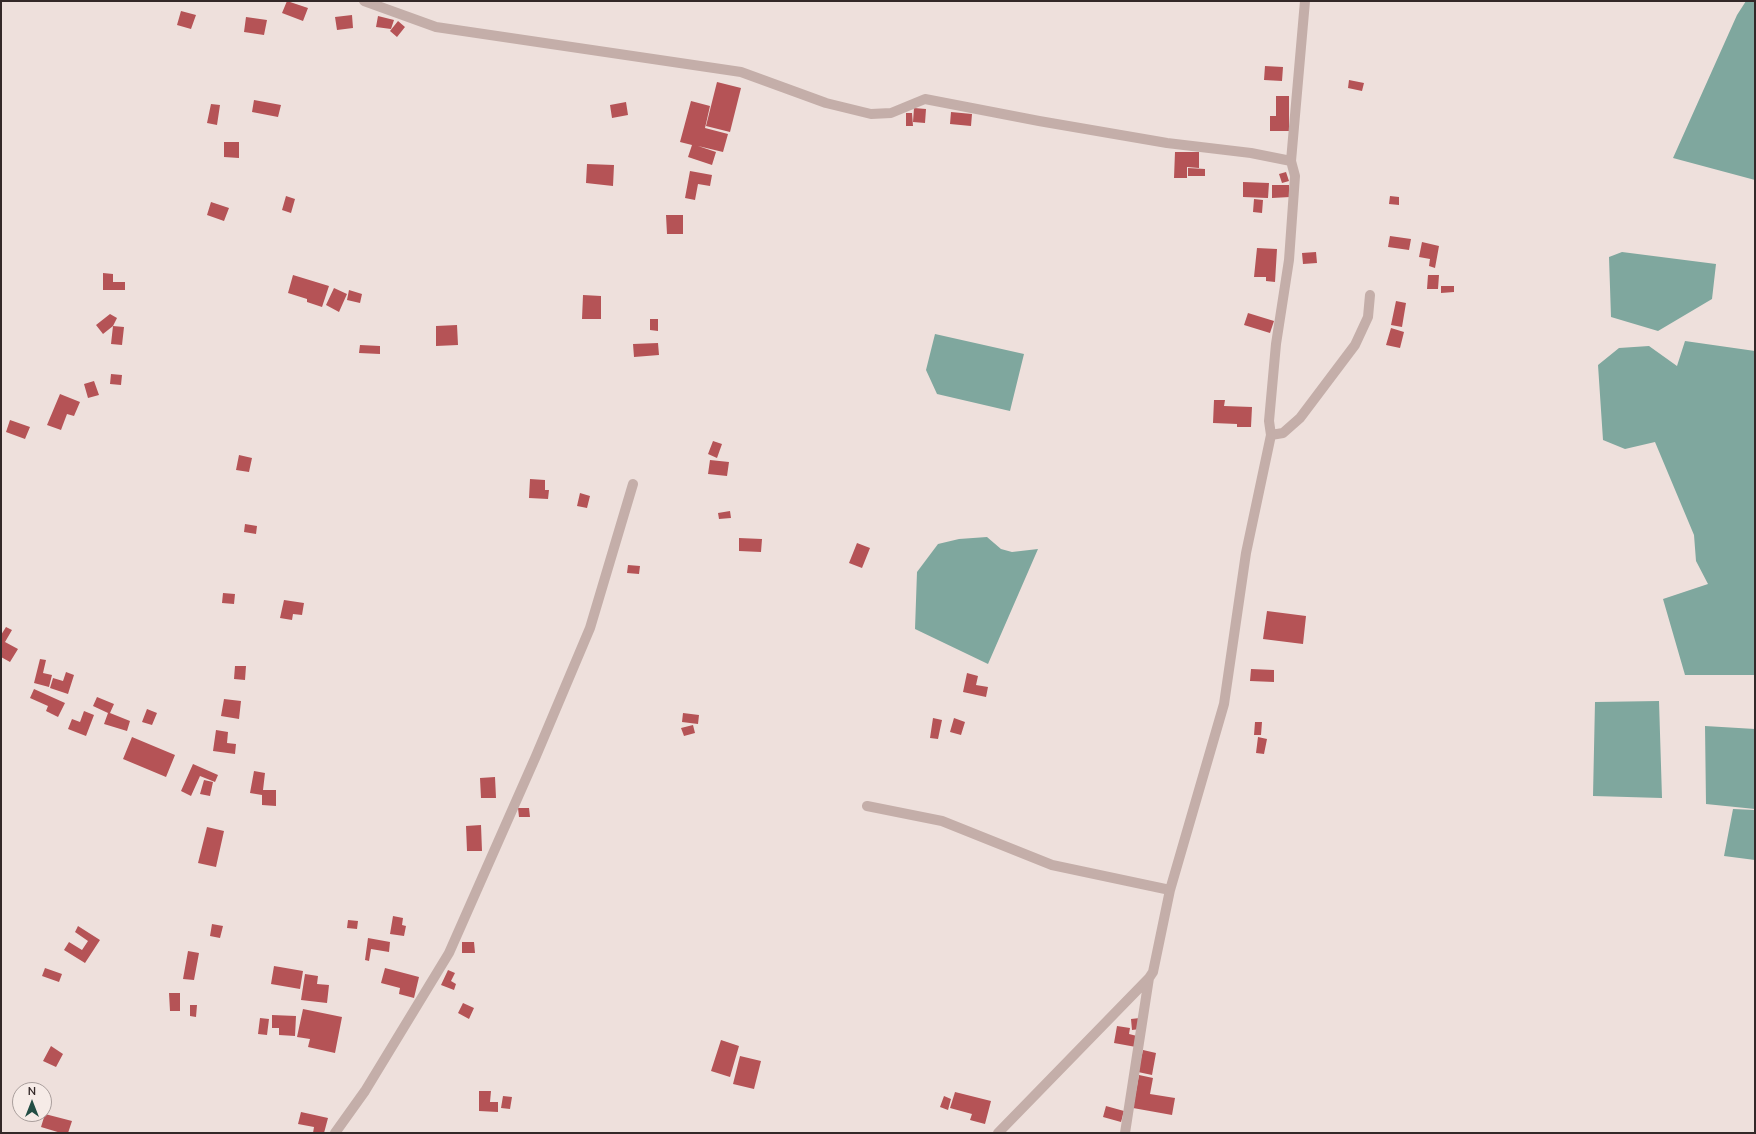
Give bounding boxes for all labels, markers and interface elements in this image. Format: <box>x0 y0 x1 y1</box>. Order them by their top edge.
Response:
north arrow <box>12 1082 52 1122</box>
text: N <box>28 1084 36 1098</box>

